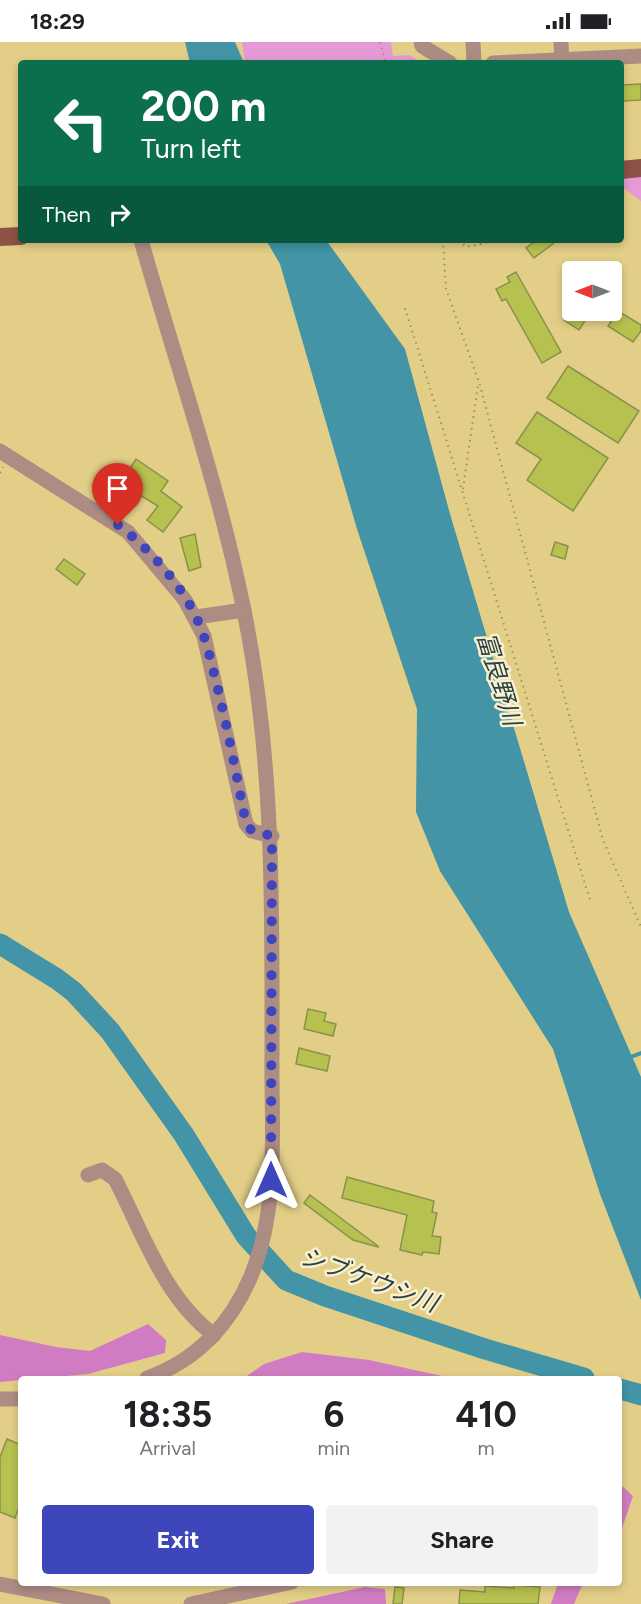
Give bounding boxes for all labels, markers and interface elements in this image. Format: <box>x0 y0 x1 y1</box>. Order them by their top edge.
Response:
text: 18:29 <box>30 8 85 35</box>
text: 200 m <box>141 81 266 132</box>
icon: left <box>42 84 120 162</box>
text: Turn left <box>141 132 241 165</box>
icon: right <box>103 198 136 231</box>
text: Then <box>42 201 91 228</box>
north arrow <box>562 261 622 321</box>
map controls <box>562 261 622 321</box>
pin <box>92 463 143 525</box>
icon: arrive <box>101 472 134 505</box>
water label: 富良野川 <box>472 629 528 732</box>
position arrow <box>239 1148 303 1212</box>
water label: シブケウシ川 <box>297 1241 445 1319</box>
text: 18:35 <box>123 1393 212 1436</box>
text: 6 <box>323 1393 344 1436</box>
text: 410 <box>455 1393 517 1436</box>
text: Arrival <box>139 1436 196 1460</box>
text: min <box>317 1436 350 1460</box>
text: m <box>478 1436 495 1460</box>
button: Exit <box>42 1505 314 1574</box>
button: Share <box>326 1505 598 1574</box>

